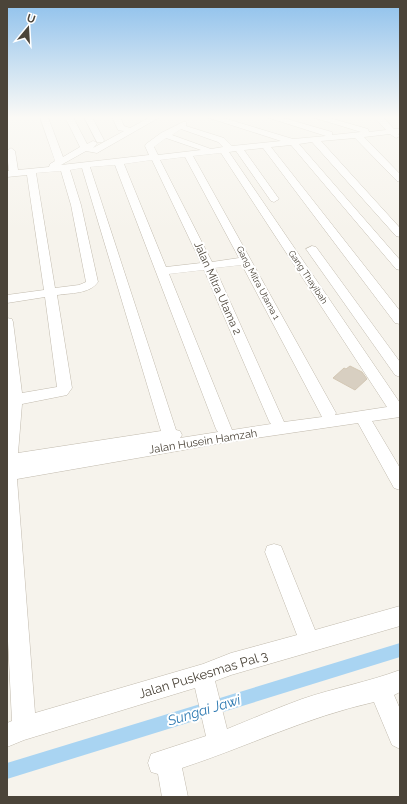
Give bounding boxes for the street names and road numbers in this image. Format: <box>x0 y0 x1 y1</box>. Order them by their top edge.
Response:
street label: Jalan Mitra Utama 2 <box>191 240 244 337</box>
street label: Gang Mitra Utama 1 <box>234 245 282 322</box>
street label: Gang Thayibah <box>286 248 330 306</box>
street label: Jalan Husein Hamzah <box>148 427 258 456</box>
street label: Jalan Puskesmas Pal 3 <box>137 648 270 701</box>

